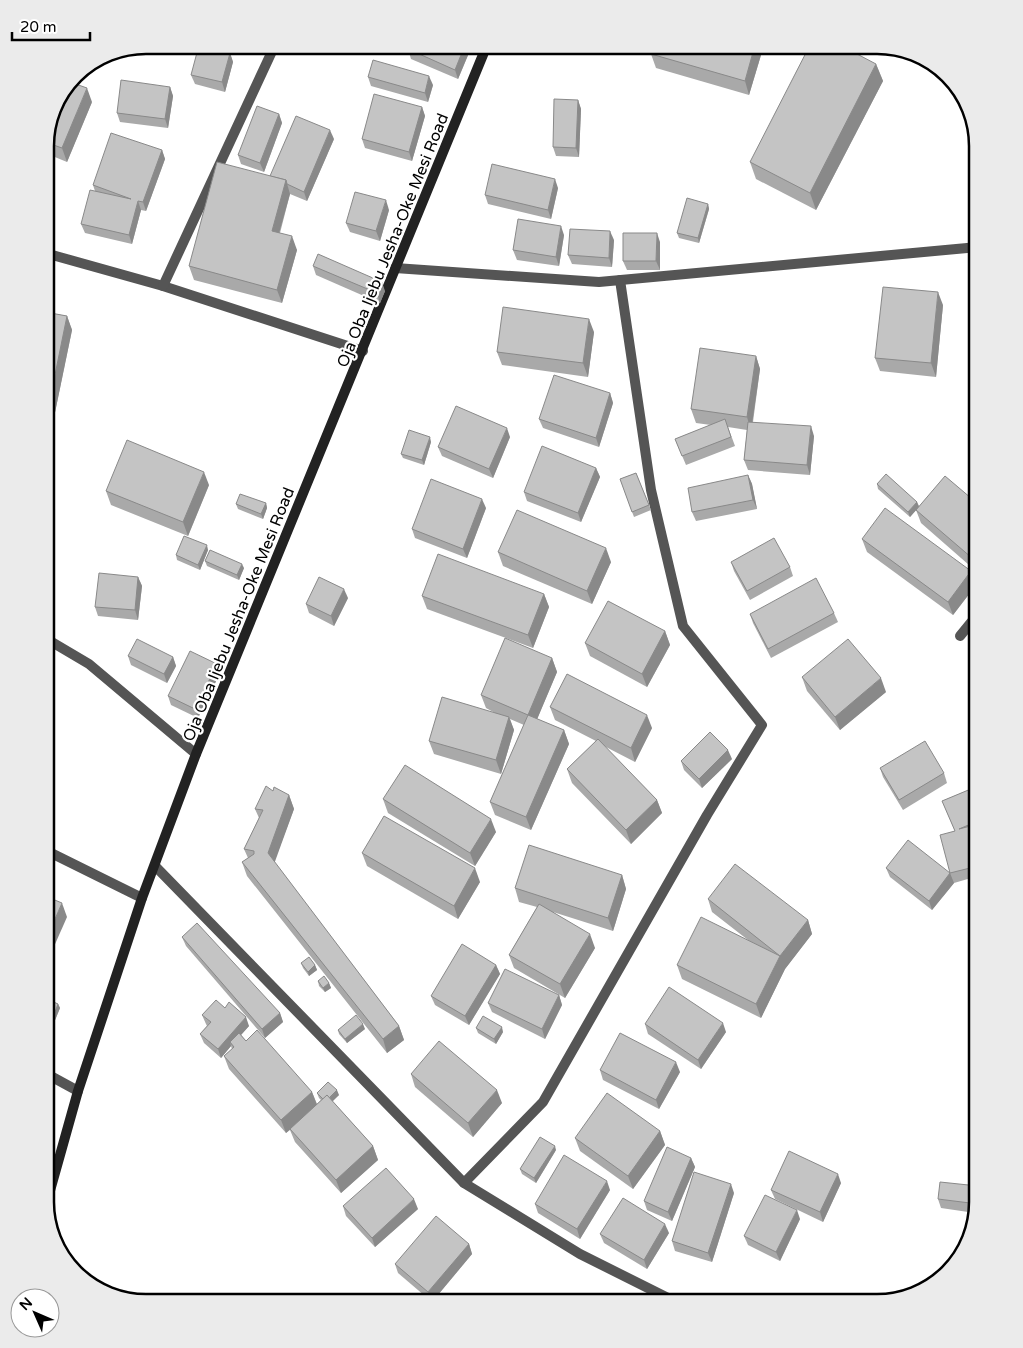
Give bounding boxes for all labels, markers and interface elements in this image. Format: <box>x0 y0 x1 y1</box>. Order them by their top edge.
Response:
scale bar <box>12 10 90 42</box>
text: 20 m <box>20 18 57 36</box>
street label: Oja Oba Ijebu Jesha-Oke Mesi Road <box>333 110 453 370</box>
street label: Oja Oba Ijebu Jesha-Oke Mesi Road <box>179 484 299 744</box>
north arrow <box>10 1288 60 1338</box>
text: N <box>16 1294 36 1314</box>

